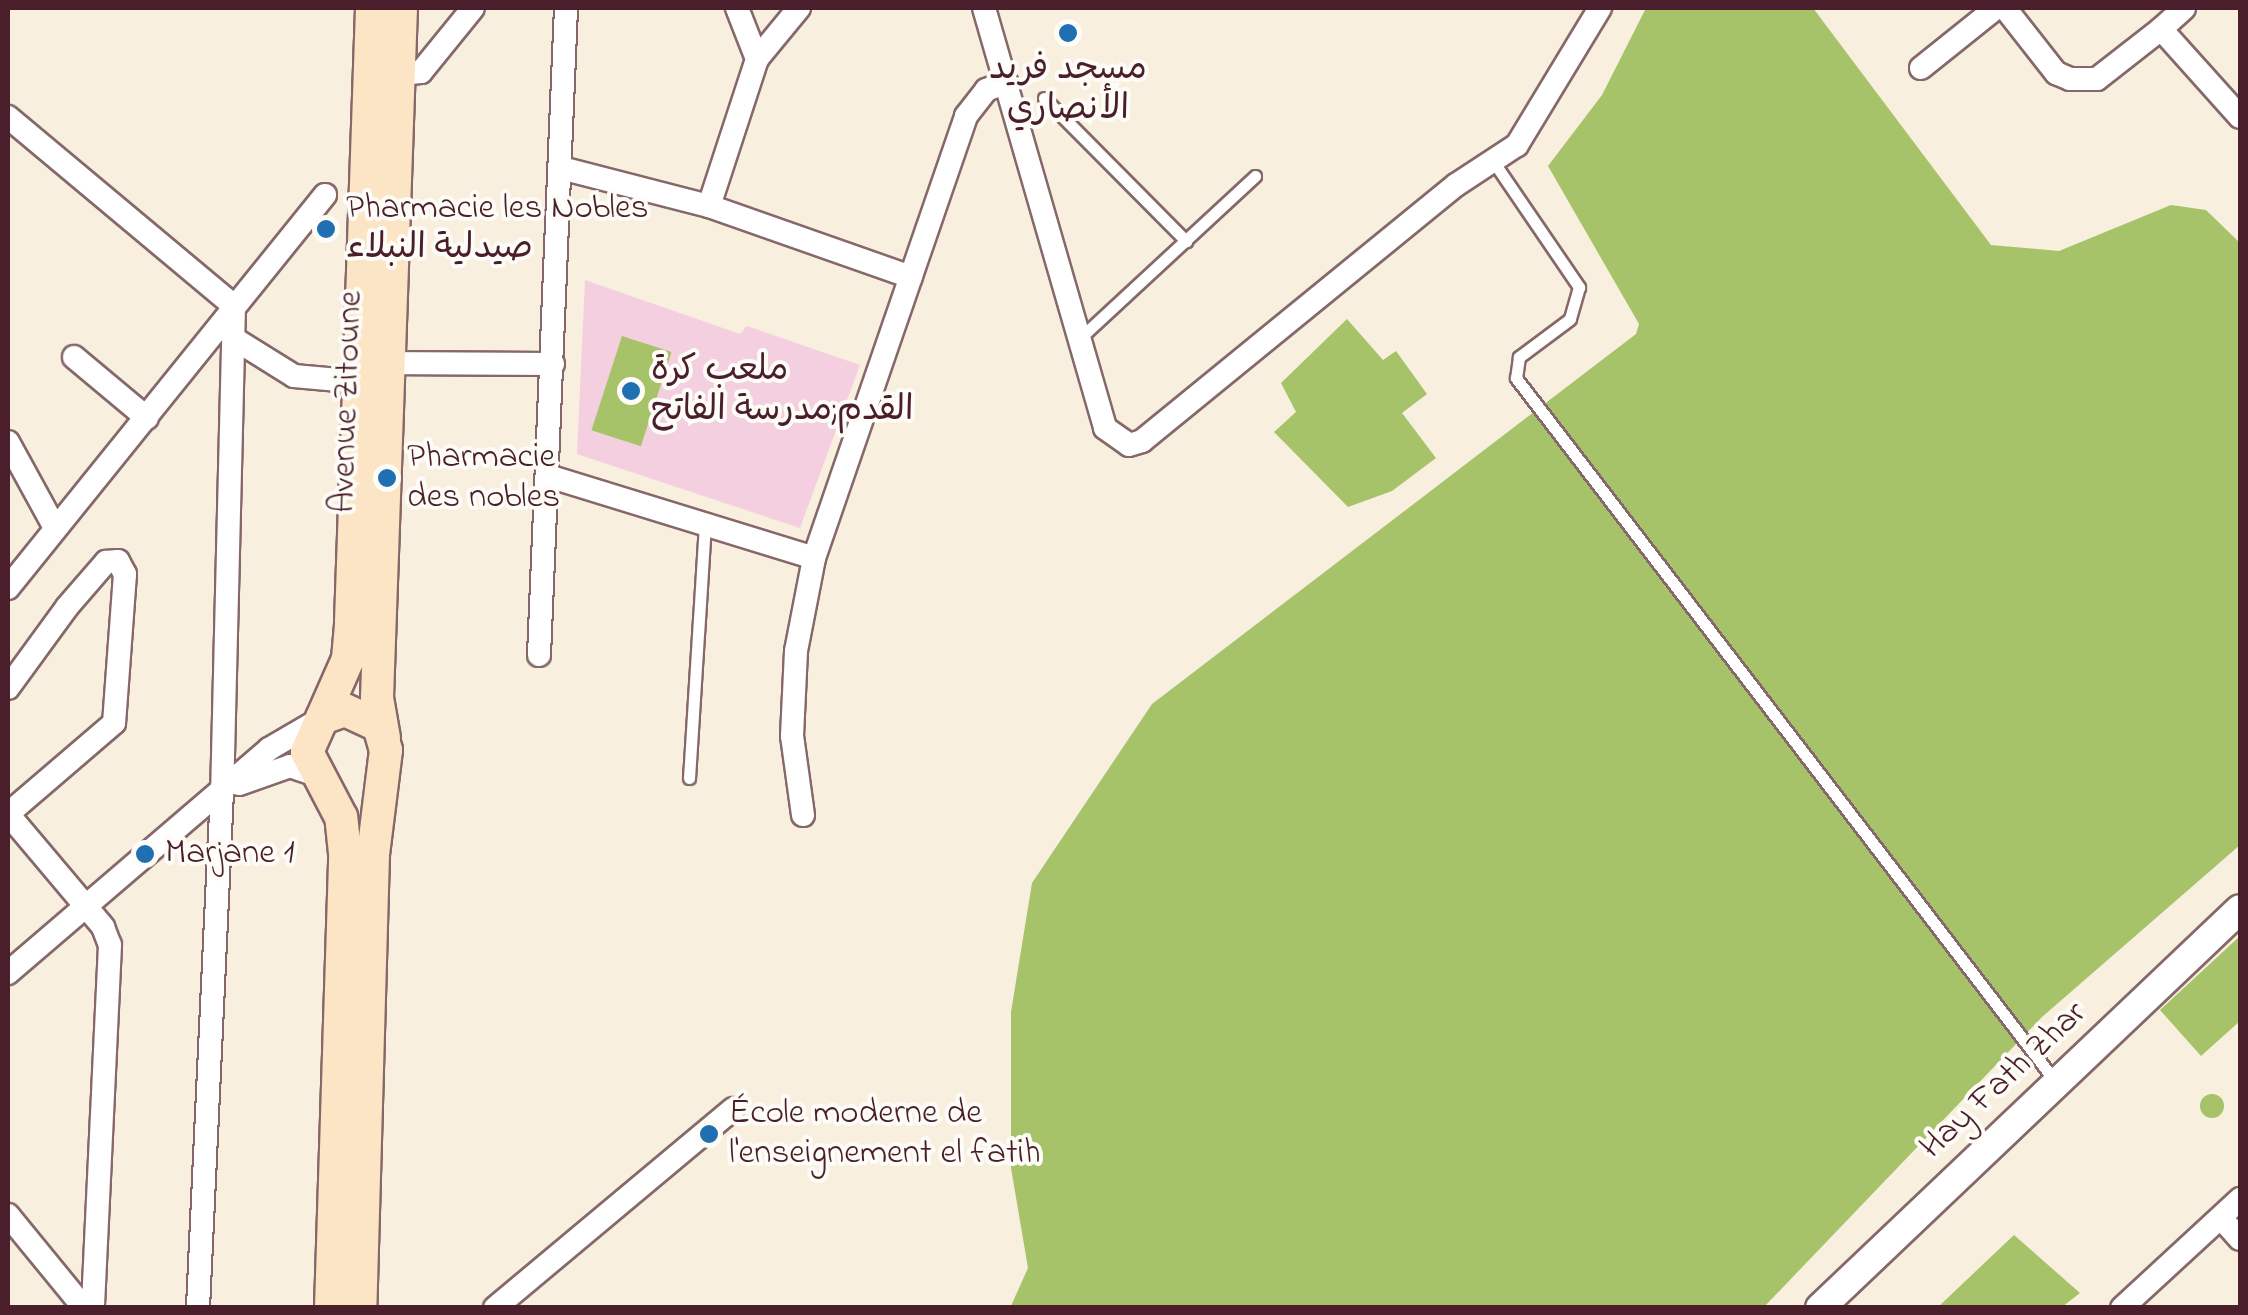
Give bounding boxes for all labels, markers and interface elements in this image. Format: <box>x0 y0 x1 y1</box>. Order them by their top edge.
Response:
marker: مسجد فريد الأنصاري <box>1057 22 1079 44</box>
place label: مسجد فريد الأنصاري <box>989 49 1147 131</box>
place label: Pharmacie les Nobles صيدلية النبلاء <box>346 188 649 270</box>
marker: Pharmacie les Nobles صيدلية النبلاء <box>315 218 337 240</box>
street label: Avenue Zitoune <box>323 290 373 514</box>
place label: ملعب كرة القدم;مدرسة الفاتح <box>651 350 914 432</box>
marker: ملعب كرة القدم;مدرسة الفاتح <box>620 380 642 402</box>
place label: Pharmacie des nobles <box>407 437 560 519</box>
marker: Pharmacie des nobles <box>376 467 398 489</box>
place label: Marjane 1 <box>165 833 295 875</box>
marker: Marjane 1 <box>134 843 156 865</box>
street label: Hay Fath Zhar <box>1912 993 2096 1169</box>
place label: École moderne de l'enseignement el fatih <box>729 1093 1041 1175</box>
marker: École moderne de l'enseignement el fatih <box>698 1123 720 1145</box>

